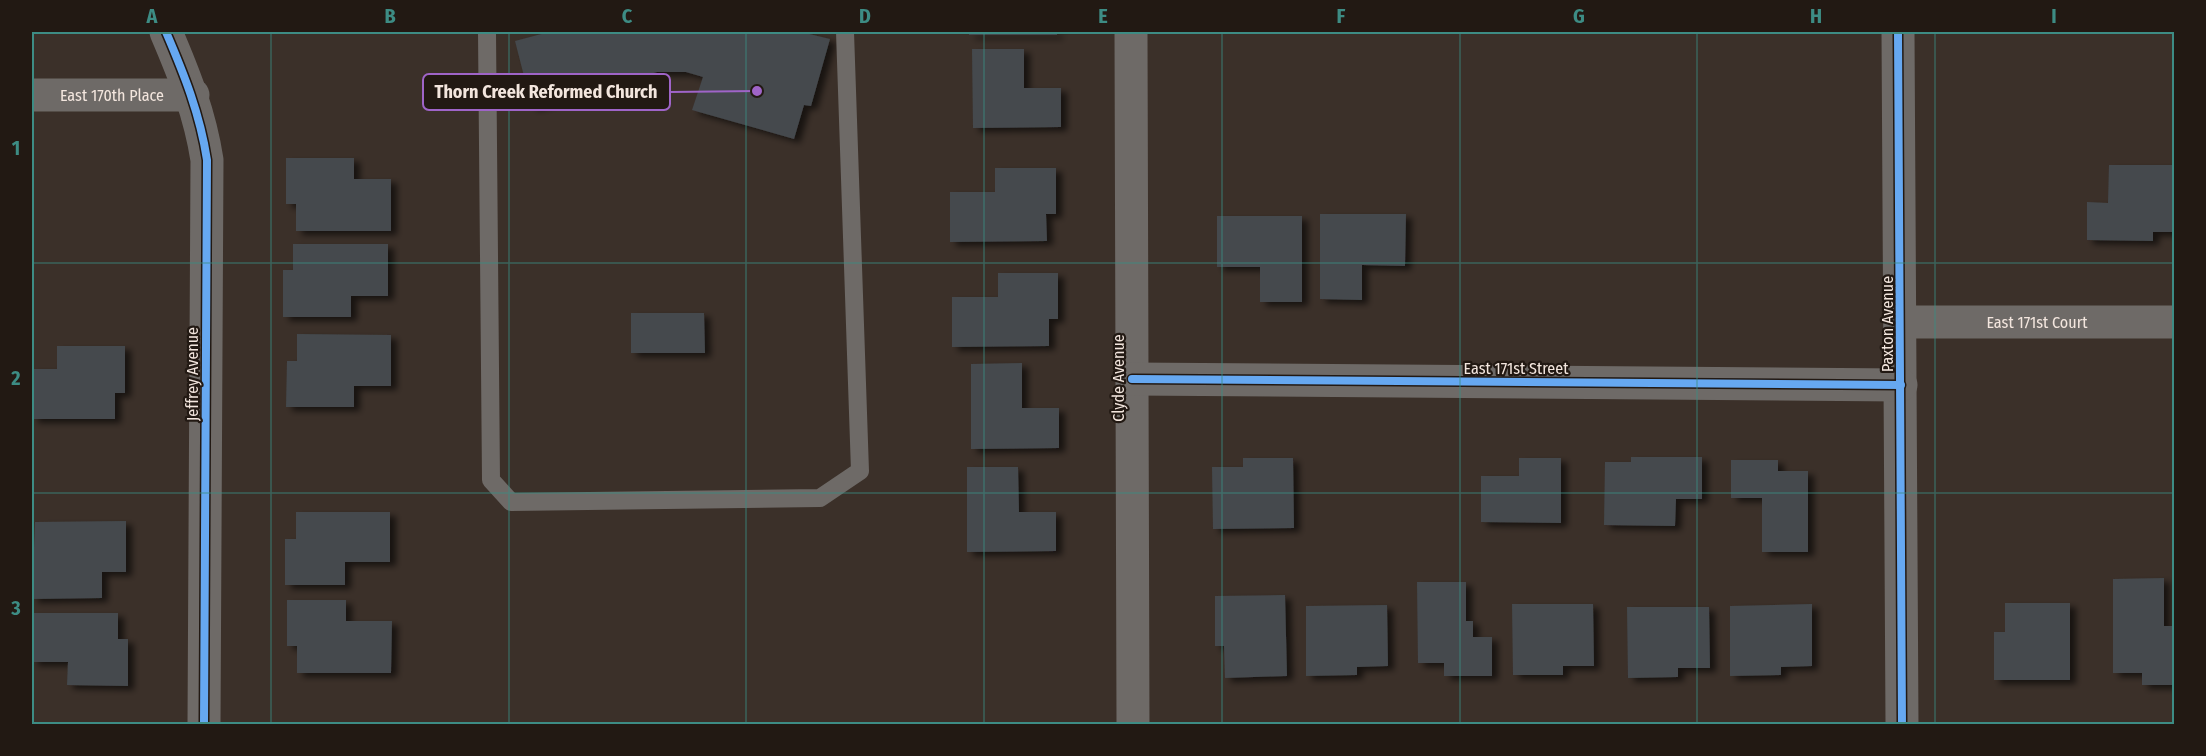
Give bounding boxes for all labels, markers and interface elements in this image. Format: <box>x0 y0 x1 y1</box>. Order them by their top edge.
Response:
text: A <box>146 4 159 28</box>
text: B <box>384 4 396 28</box>
text: C <box>622 4 633 28</box>
text: D <box>859 4 871 28</box>
text: E <box>1098 4 1108 28</box>
text: F <box>1337 4 1346 28</box>
text: G <box>1573 4 1585 28</box>
text: H <box>1810 4 1822 28</box>
text: I <box>2051 4 2057 28</box>
callout: Thorn Creek Reformed Church <box>423 74 670 110</box>
text: Thorn Creek Reformed Church <box>435 81 657 103</box>
street label: East 170th Place <box>60 86 164 105</box>
text: 1 <box>12 136 20 160</box>
street label: Paxton Avenue <box>1878 276 1897 372</box>
street label: East 171st Court <box>1987 313 2088 332</box>
street label: Jeffrey Avenue <box>183 327 202 421</box>
street label: Clyde Avenue <box>1109 334 1128 422</box>
street label: East 171st Street <box>1464 359 1569 378</box>
text: 2 <box>10 366 21 390</box>
text: 3 <box>10 596 21 620</box>

